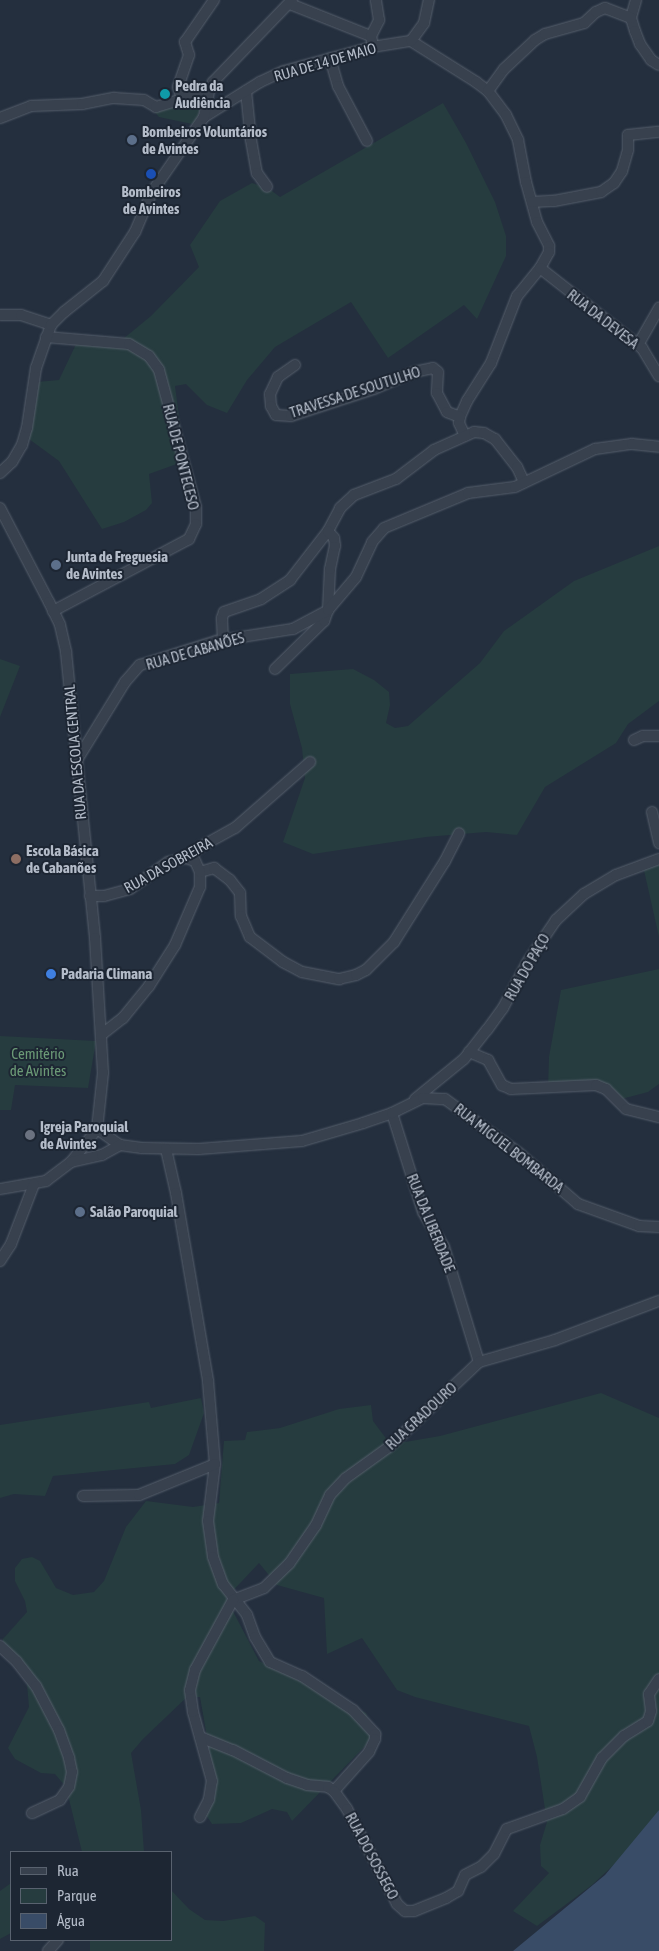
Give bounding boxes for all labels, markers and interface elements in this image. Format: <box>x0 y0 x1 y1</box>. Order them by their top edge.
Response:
street label: RUA DE 14 DE MAIO <box>272 39 378 85</box>
place label: Pedra da Audiência <box>175 76 230 111</box>
marker: Pedra da Audiência <box>159 88 171 100</box>
place label: Bombeiros Voluntários de Avintes <box>142 122 267 157</box>
marker: Bombeiros Voluntários de Avintes <box>126 134 138 146</box>
marker: Bombeiros de Avintes <box>145 168 157 180</box>
place label: Bombeiros de Avintes <box>121 182 181 217</box>
street label: RUA DA DEVESA <box>564 286 642 352</box>
street label: TRAVESSA DE SOUTULHO <box>287 362 423 422</box>
street label: RUA DE PONTECESO <box>159 402 203 512</box>
place label: Junta de Freguesia de Avintes <box>66 547 168 582</box>
marker: Junta de Freguesia de Avintes <box>50 559 62 571</box>
street label: RUA DE CABANÕES <box>144 628 246 674</box>
street label: RUA DA ESCOLA CENTRAL <box>60 684 90 820</box>
street label: RUA DA SOBREIRA <box>121 833 215 897</box>
place label: Escola Básica de Cabanões <box>26 841 99 876</box>
marker: Escola Básica de Cabanões <box>10 853 22 865</box>
street label: RUA DO PAÇO <box>501 930 553 1004</box>
place label: Padaria Climana <box>61 965 152 983</box>
marker: Padaria Climana <box>45 968 57 980</box>
park label: Cemitério de Avintes <box>10 1044 66 1079</box>
street label: RUA MIGUEL BOMBARDA <box>451 1100 567 1196</box>
place label: Igreja Paroquial de Avintes <box>40 1117 128 1152</box>
marker: Igreja Paroquial de Avintes <box>24 1129 36 1141</box>
street label: RUA DA LIBERDADE <box>403 1171 459 1275</box>
place label: Salão Paroquial <box>90 1203 178 1221</box>
marker: Salão Paroquial <box>74 1206 86 1218</box>
street label: RUA GRADOURO <box>382 1378 460 1454</box>
street label: RUA DO SOSSEGO <box>342 1810 402 1902</box>
legend <box>10 1851 172 1941</box>
text: Rua <box>57 1862 79 1879</box>
text: Parque <box>57 1887 97 1904</box>
text: Água <box>57 1912 85 1929</box>

